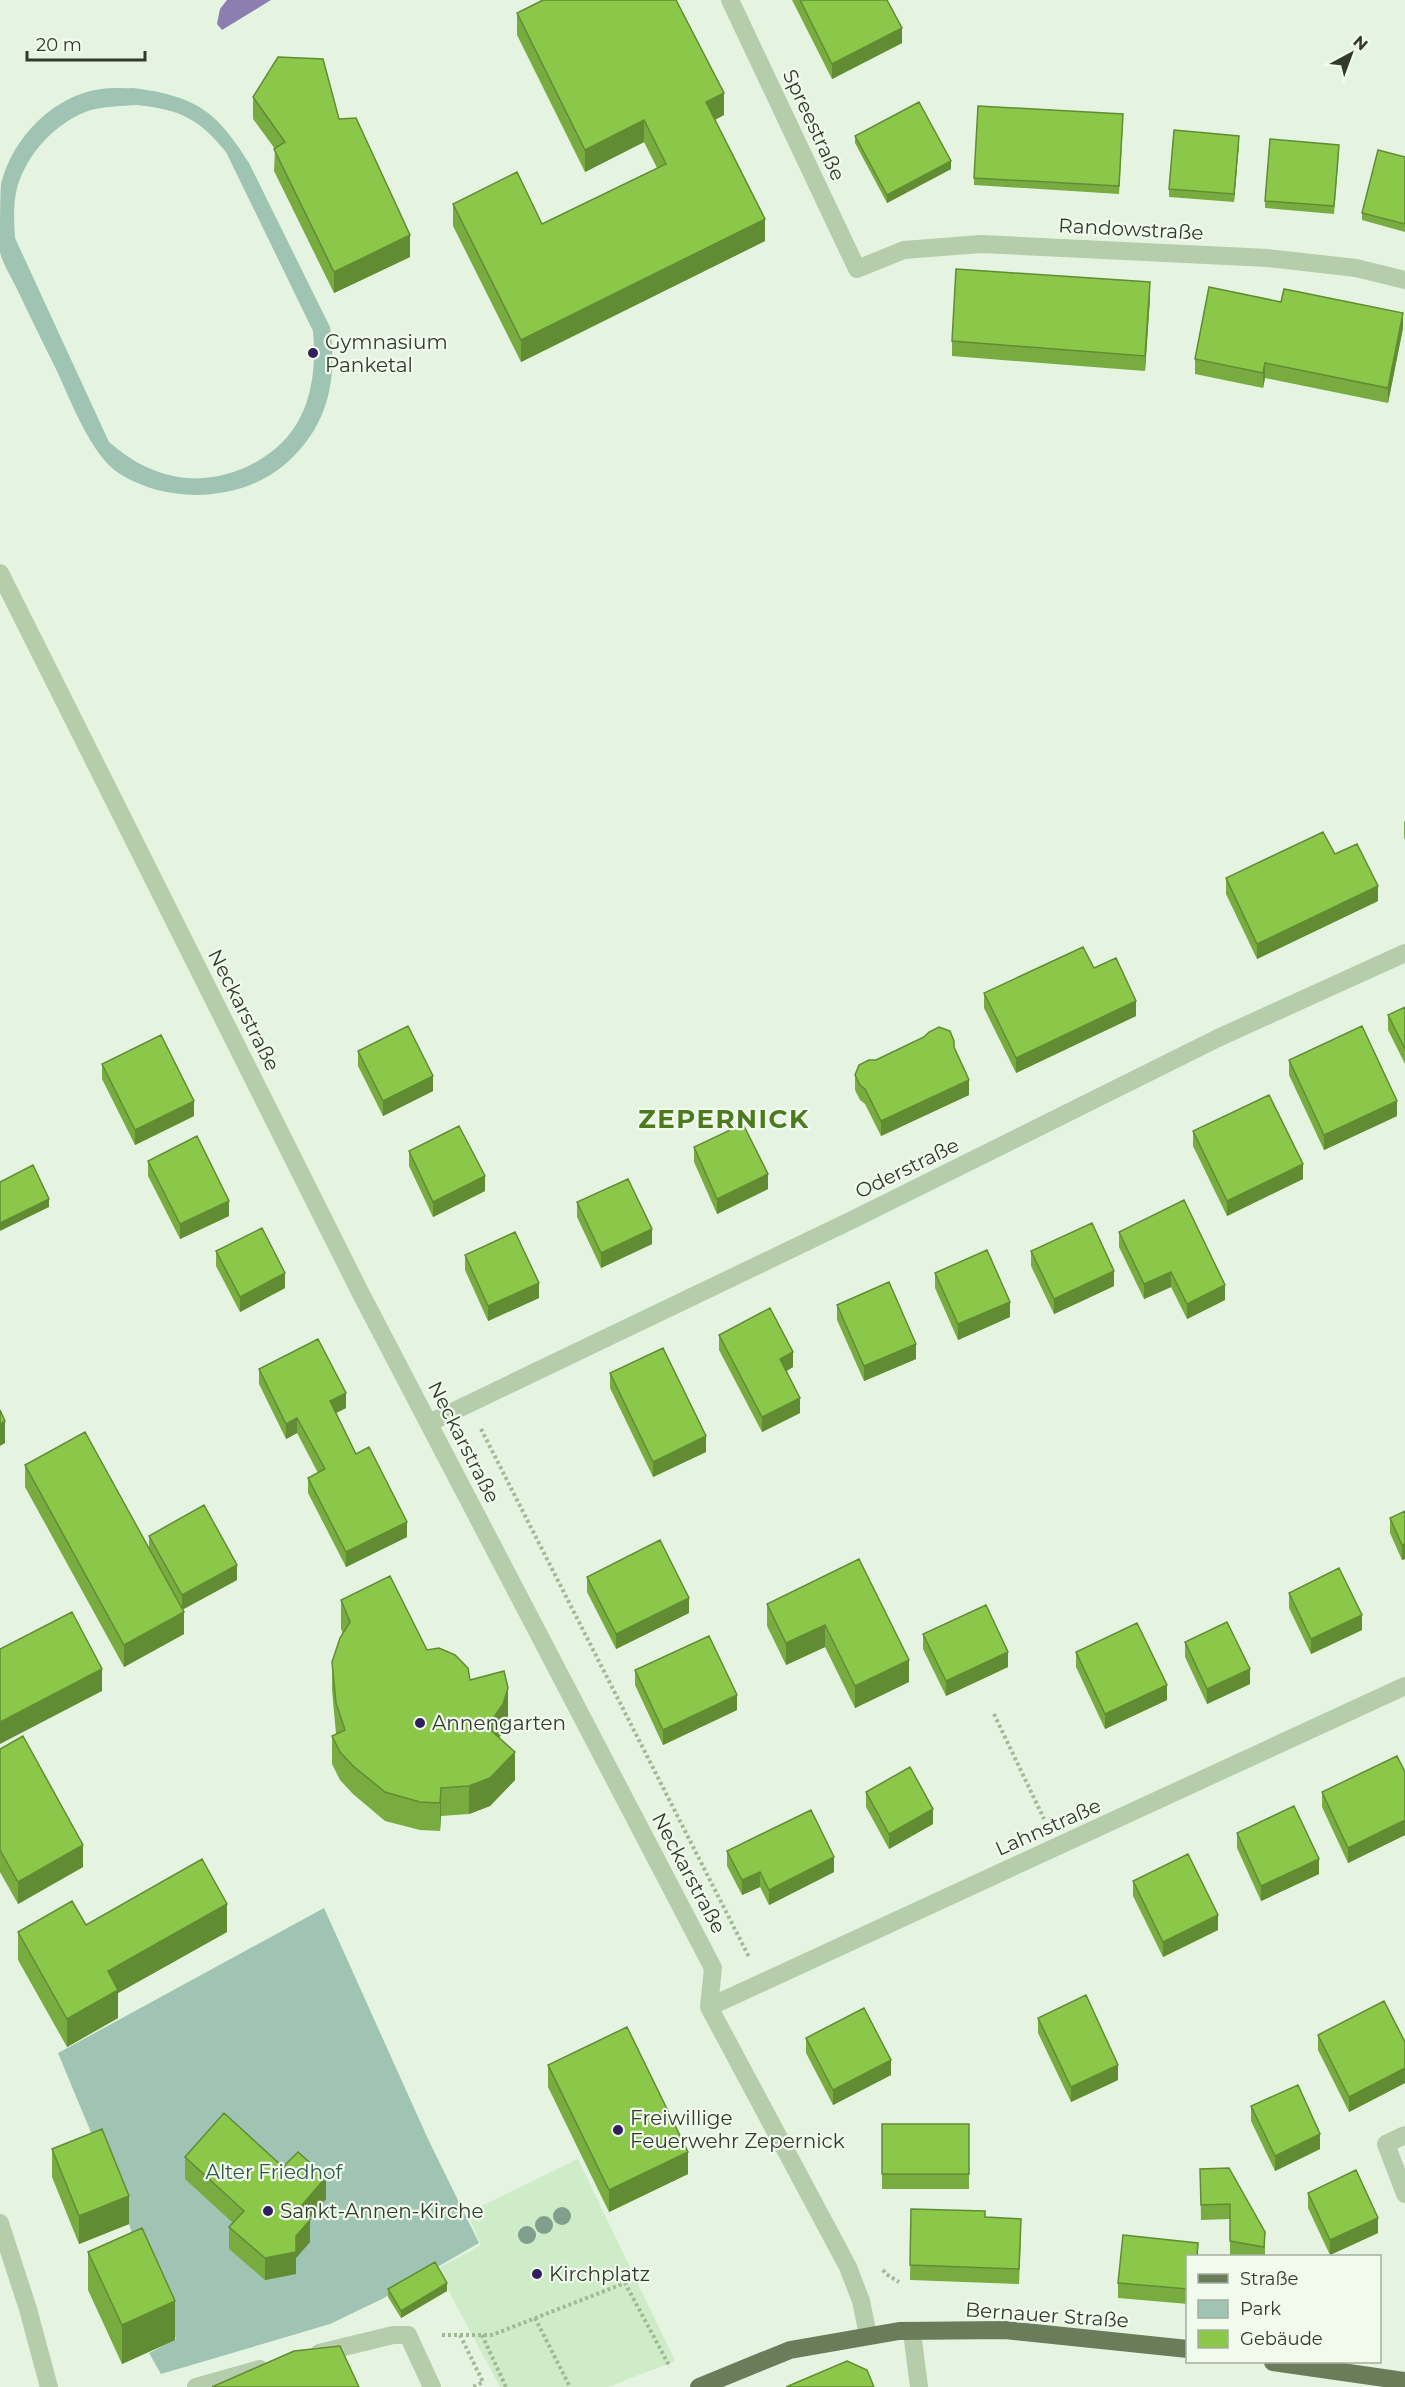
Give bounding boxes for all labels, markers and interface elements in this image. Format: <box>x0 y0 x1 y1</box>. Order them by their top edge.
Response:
scale bar <box>27 24 146 62</box>
north arrow <box>1321 24 1381 84</box>
text: N <box>1349 32 1372 54</box>
text: 20 m <box>36 34 82 56</box>
street label: Spreestraße <box>778 65 850 185</box>
street label: Randowstraße <box>1058 213 1204 245</box>
place label: Gymnasium Panketal <box>325 330 448 377</box>
marker: Gymnasium Panketal <box>306 346 320 360</box>
street label: Neckarstraße <box>203 945 285 1075</box>
district label: ZEPERNICK <box>638 1103 810 1135</box>
street label: Oderstraße <box>851 1133 963 1203</box>
street label: Neckarstraße <box>423 1377 505 1507</box>
place label: Annengarten <box>432 1711 566 1735</box>
marker: Annengarten <box>413 1716 427 1730</box>
street label: Lahnstraße <box>992 1793 1104 1861</box>
street label: Neckarstraße <box>647 1809 731 1937</box>
place label: Freiwillige Feuerwehr Zepernick <box>630 2106 845 2153</box>
marker: Freiwillige Feuerwehr Zepernick <box>611 2123 625 2137</box>
park label: Alter Friedhof <box>206 2160 344 2184</box>
place label: Sankt-Annen-Kirche <box>280 2199 484 2223</box>
marker: Sankt-Annen-Kirche <box>261 2204 275 2218</box>
legend <box>1186 2255 1381 2363</box>
place label: Kirchplatz <box>549 2262 650 2286</box>
marker: Kirchplatz <box>530 2267 544 2281</box>
text: Straße <box>1240 2268 1299 2290</box>
street label: Bernauer Straße <box>964 2297 1130 2333</box>
text: Park <box>1240 2298 1281 2320</box>
text: Gebäude <box>1240 2328 1323 2350</box>

